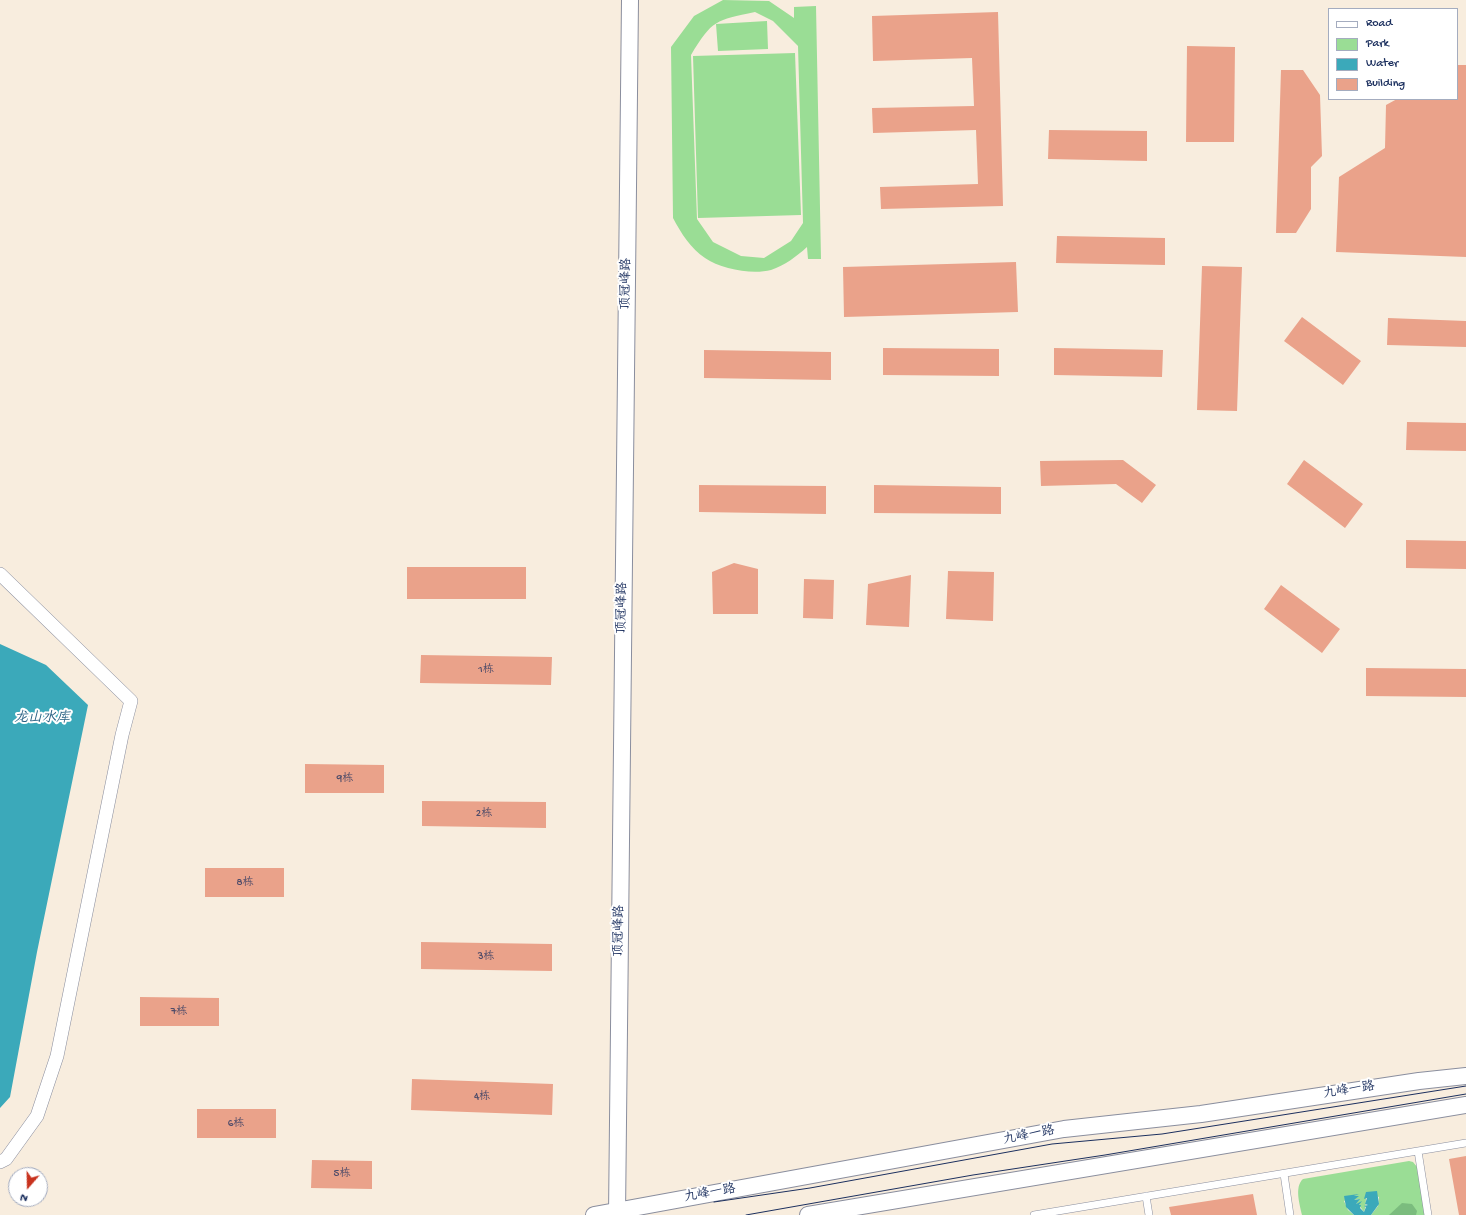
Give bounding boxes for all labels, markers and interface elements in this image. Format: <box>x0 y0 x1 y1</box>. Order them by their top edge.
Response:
legend <box>1328 8 1458 100</box>
text: Road <box>1366 17 1392 31</box>
text: Park <box>1366 37 1389 51</box>
text: Water <box>1366 57 1398 71</box>
text: Building <box>1366 77 1405 91</box>
street label: 顶冠峰路 <box>619 258 635 310</box>
street label: 顶冠峰路 <box>615 582 631 634</box>
house number: 1栋 <box>478 663 494 677</box>
water label: 龙山水库 <box>14 711 70 727</box>
house number: 9栋 <box>337 772 353 786</box>
house number: 2栋 <box>476 807 492 821</box>
house number: 8栋 <box>236 876 254 890</box>
street label: 顶冠峰路 <box>612 905 628 957</box>
house number: 3栋 <box>478 950 494 964</box>
house number: 7栋 <box>171 1005 187 1019</box>
street label: 九峰一路 <box>1322 1079 1376 1103</box>
house number: 4栋 <box>474 1090 490 1104</box>
house number: 6栋 <box>228 1117 244 1131</box>
street label: 九峰一路 <box>1002 1123 1056 1149</box>
north arrow <box>8 1167 48 1207</box>
house number: 5栋 <box>334 1167 350 1181</box>
street label: 九峰一路 <box>683 1182 737 1206</box>
text: N <box>19 1190 30 1204</box>

